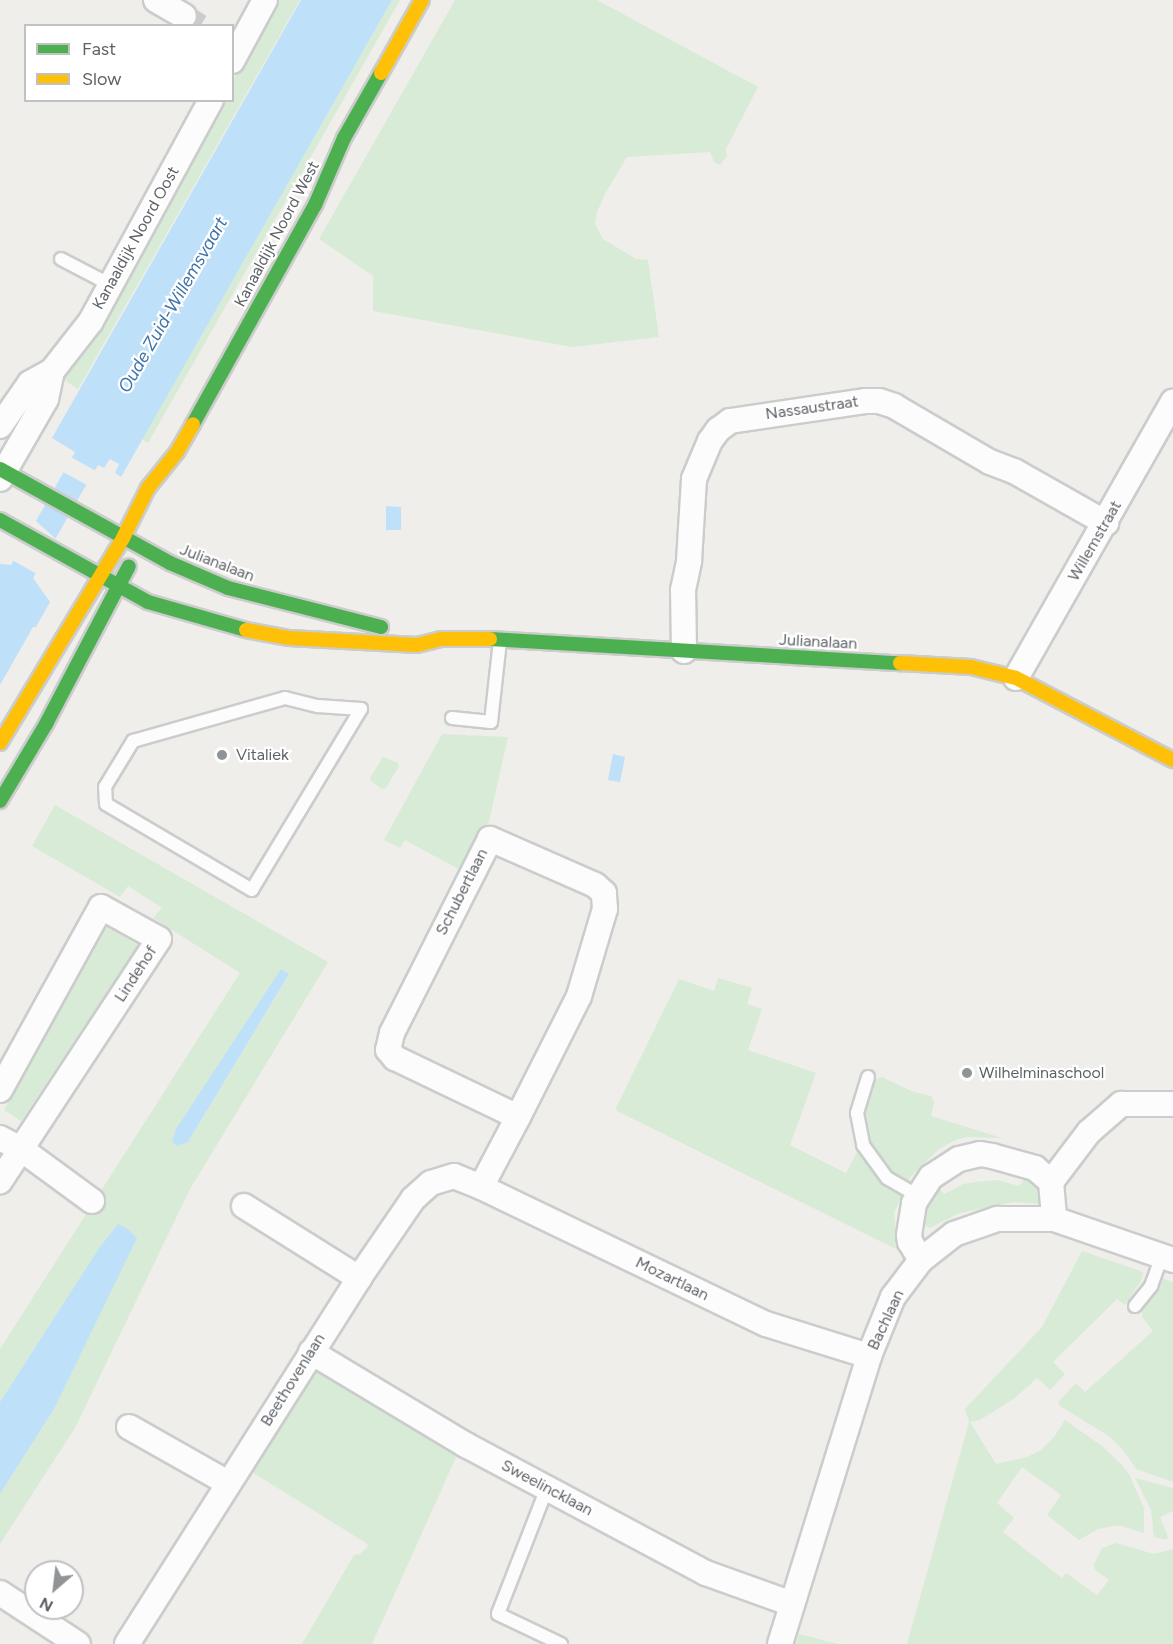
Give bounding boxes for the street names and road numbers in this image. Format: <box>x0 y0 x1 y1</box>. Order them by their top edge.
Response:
street label: Kanaaldijk Noord West <box>230 158 324 310</box>
street label: Kanaaldijk Noord Oost <box>89 163 183 313</box>
street label: Nassaustraat <box>764 392 860 424</box>
street label: Willemstraat <box>1064 497 1126 585</box>
street label: Julianalaan <box>177 540 257 586</box>
street label: Julianalaan <box>778 630 858 654</box>
street label: Schubertlaan <box>432 845 492 939</box>
street label: Lindehof <box>111 942 161 1006</box>
street label: Mozartlaan <box>632 1253 712 1305</box>
street label: Bachlaan <box>864 1287 908 1353</box>
street label: Beethovenlaan <box>257 1330 329 1430</box>
street label: Sweelincklaan <box>498 1456 596 1520</box>

